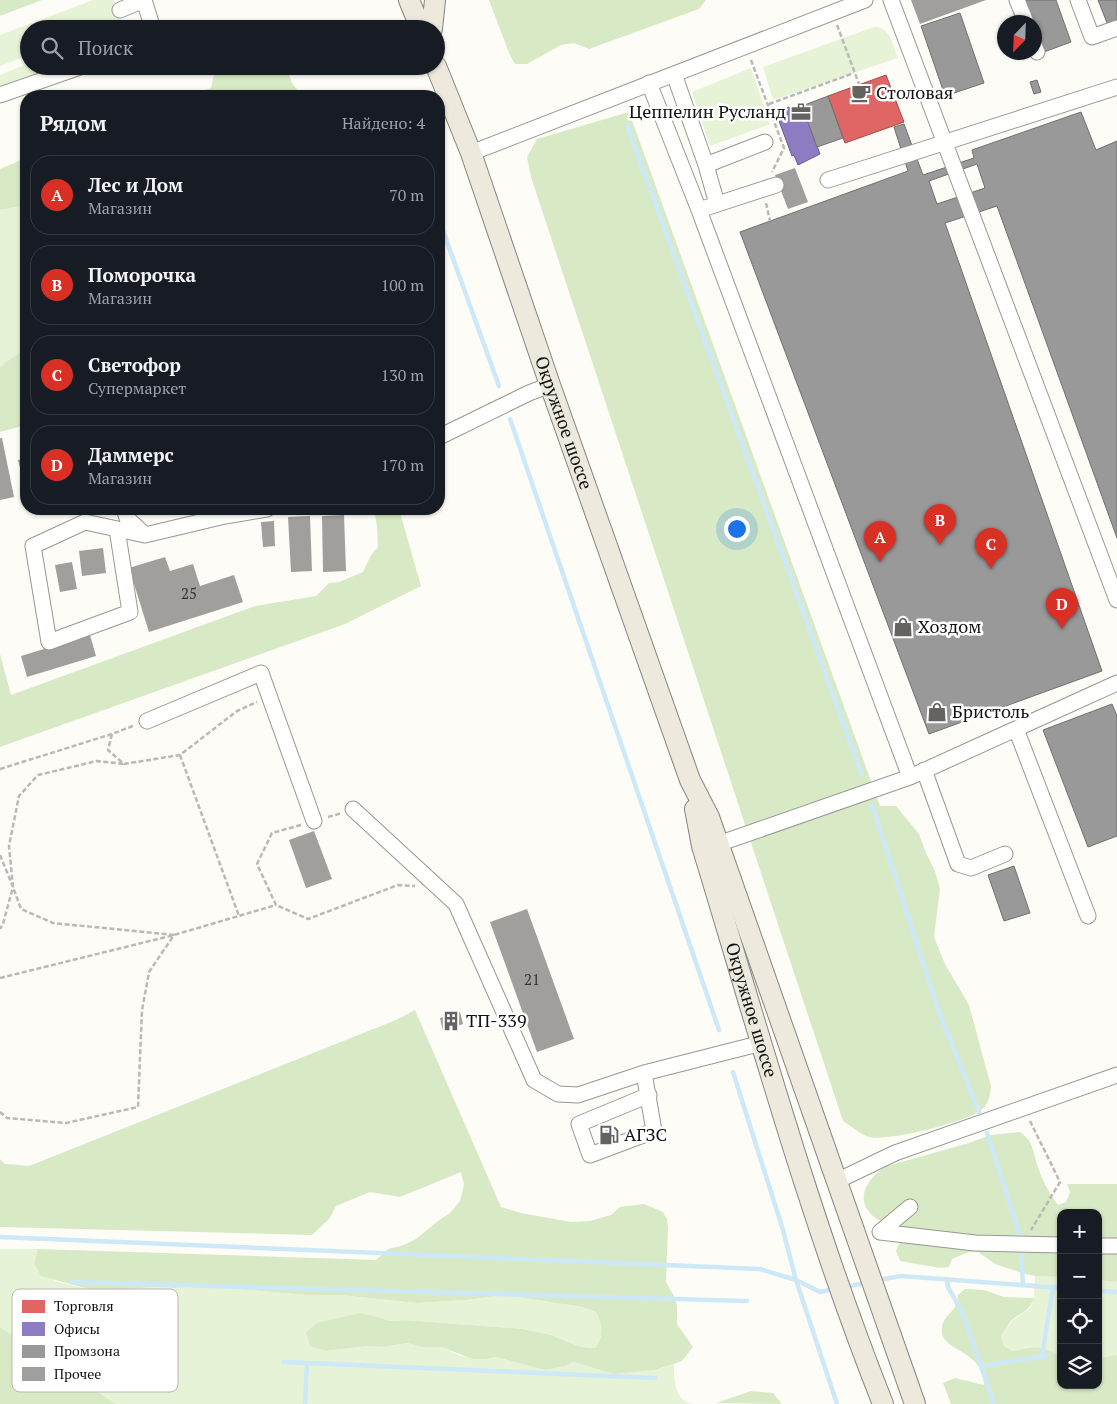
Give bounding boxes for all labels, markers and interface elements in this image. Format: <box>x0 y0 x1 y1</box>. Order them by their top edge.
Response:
north arrow <box>997 15 1042 60</box>
search box <box>20 20 445 75</box>
icon: search <box>38 34 66 62</box>
text: Поиск <box>78 35 133 60</box>
place label: Столовая <box>876 80 953 104</box>
cafe icon: Столовая <box>850 82 872 104</box>
place label: Цеппелин Русланд <box>629 99 786 123</box>
office icon: Цеппелин Русланд <box>790 101 812 123</box>
text: Рядом <box>40 109 107 137</box>
text: Найдено: 4 <box>342 112 425 134</box>
text: Лес и Дом <box>88 172 183 197</box>
text: A <box>51 184 63 206</box>
text: 70 m <box>389 184 424 206</box>
text: Магазин <box>88 197 152 219</box>
text: Поморочка <box>88 262 196 287</box>
text: B <box>52 274 62 296</box>
text: 100 m <box>381 274 424 296</box>
text: Магазин <box>88 287 152 309</box>
text: Светофор <box>88 352 181 377</box>
street label: Окружное шоссе <box>530 353 599 492</box>
text: C <box>52 364 62 386</box>
text: 130 m <box>381 364 424 386</box>
text: Супермаркет <box>88 377 186 399</box>
text: Даммерс <box>88 442 174 467</box>
text: D <box>51 454 63 476</box>
text: 170 m <box>381 454 424 476</box>
text: Магазин <box>88 467 152 489</box>
pin: B <box>924 504 956 545</box>
your location <box>724 516 750 542</box>
pin: A <box>864 521 896 562</box>
pin: C <box>975 528 1007 569</box>
house number: 25 <box>181 583 197 603</box>
pin: D <box>1046 588 1078 629</box>
place label: Хоздом <box>918 614 981 638</box>
shop icon: Хоздом <box>892 616 914 638</box>
place label: Бристоль <box>952 699 1029 723</box>
shop icon: Бристоль <box>926 701 948 723</box>
street label: Окружное шоссе <box>721 939 784 1080</box>
house number: 21 <box>524 969 540 989</box>
place label: ТП-339 <box>466 1008 527 1032</box>
building icon: ТП-339 <box>440 1010 462 1032</box>
place label: АГЗС <box>624 1122 667 1146</box>
fuel station icon: АГЗС <box>598 1124 620 1146</box>
map controls <box>1057 1209 1102 1389</box>
button: + <box>1057 1209 1102 1254</box>
button: − <box>1057 1254 1102 1299</box>
legend <box>12 1289 178 1392</box>
text: Торговля <box>54 1296 114 1315</box>
button: locate <box>1057 1299 1102 1344</box>
text: Офисы <box>54 1319 100 1338</box>
text: Промзона <box>54 1341 120 1360</box>
button: layers <box>1057 1344 1102 1389</box>
text: Прочее <box>54 1364 101 1383</box>

